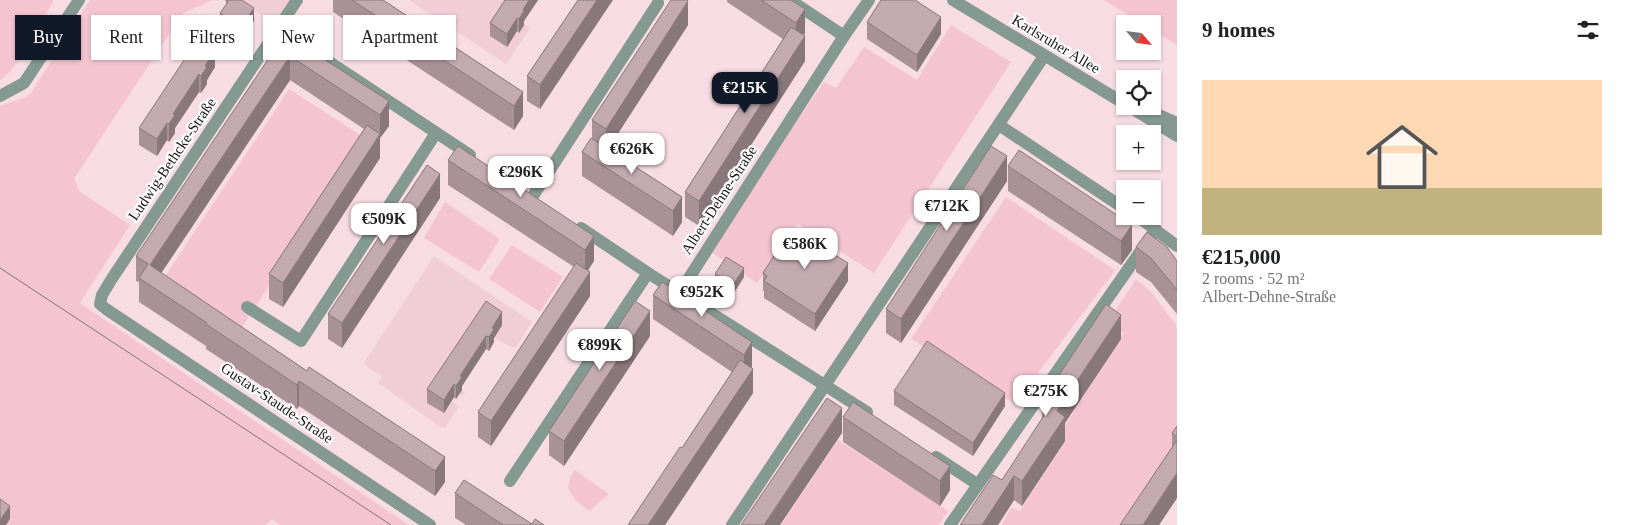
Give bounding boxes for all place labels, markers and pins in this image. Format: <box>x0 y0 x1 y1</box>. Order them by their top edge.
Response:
pin: €215K <box>710 72 780 114</box>
pin: €626K <box>597 132 667 175</box>
pin: €296K <box>486 156 556 198</box>
pin: €712K <box>912 190 982 232</box>
pin: €509K <box>349 202 419 245</box>
pin: €586K <box>770 228 840 270</box>
pin: €952K <box>667 276 737 318</box>
pin: €899K <box>565 328 635 371</box>
pin: €275K <box>1011 374 1081 417</box>

